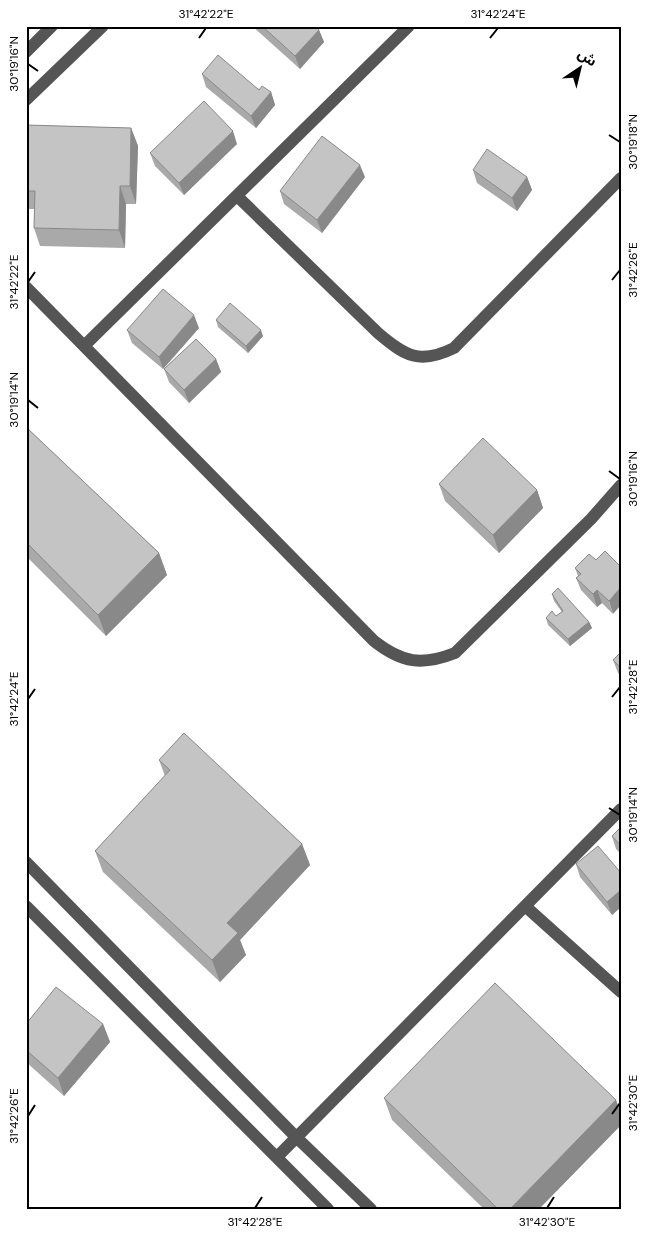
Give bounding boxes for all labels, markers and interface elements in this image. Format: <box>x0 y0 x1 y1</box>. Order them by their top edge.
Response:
text: 31°42'22"E <box>179 6 234 22</box>
text: 31°42'24"E <box>470 6 526 22</box>
text: 30°19'16"N <box>6 36 22 92</box>
north arrow <box>554 42 604 92</box>
text: ش <box>574 44 600 70</box>
text: 30°19'18"N <box>625 114 641 170</box>
text: 31°42'26"E <box>625 242 641 298</box>
text: 31°42'22"E <box>6 254 22 309</box>
text: 30°19'14"N <box>6 372 22 428</box>
text: 30°19'16"N <box>625 451 641 507</box>
text: 31°42'28"E <box>625 659 641 715</box>
text: 31°42'24"E <box>6 671 22 727</box>
text: 30°19'14"N <box>625 787 641 843</box>
text: 31°42'30"E <box>625 1075 641 1131</box>
text: 31°42'26"E <box>6 1088 22 1144</box>
text: 31°42'28"E <box>227 1214 283 1230</box>
text: 31°42'30"E <box>519 1214 575 1230</box>

